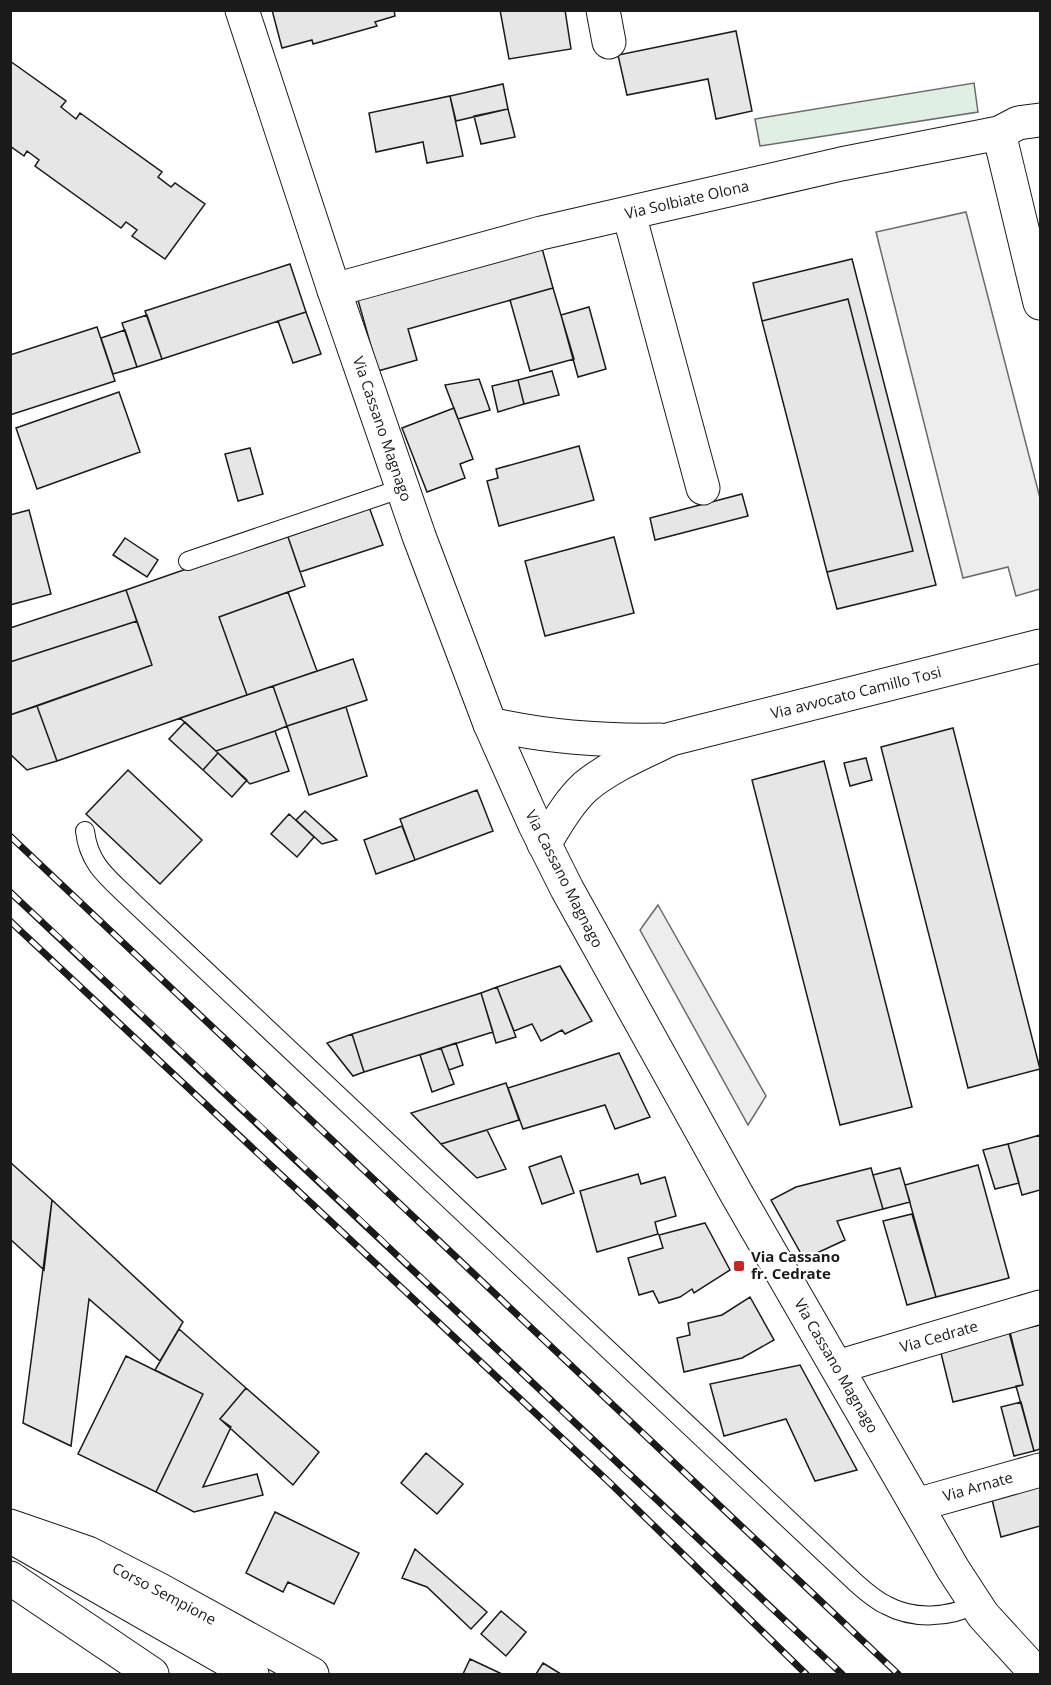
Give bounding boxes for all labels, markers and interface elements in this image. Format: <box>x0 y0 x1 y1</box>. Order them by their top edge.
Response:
street label: Via Solbiate Olona <box>623 175 751 223</box>
street label: Via Cassano Magnago <box>349 353 417 504</box>
street label: Via avvocato Camillo Tosi <box>768 661 943 723</box>
street label: Via Cassano Magnago <box>521 806 608 951</box>
place label: Via Cassano fr. Cedrate <box>751 1246 840 1283</box>
marker: Via Cassano fr. Cedrate <box>732 1259 746 1273</box>
street label: Via Cassano Magnago <box>790 1295 884 1436</box>
street label: Via Cedrate <box>897 1315 980 1357</box>
street label: Via Arnate <box>940 1467 1015 1506</box>
street label: Corso Sempione <box>109 1557 220 1629</box>

